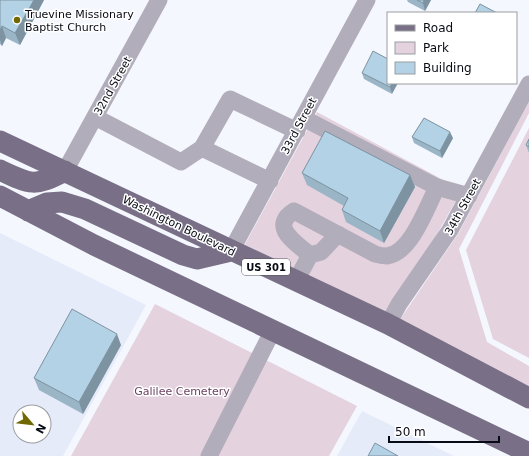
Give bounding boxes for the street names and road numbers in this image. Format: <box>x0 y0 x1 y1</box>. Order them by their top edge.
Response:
street label: 32nd Street <box>92 54 135 118</box>
street label: 33rd Street <box>279 95 320 157</box>
street label: 34th Street <box>442 176 484 237</box>
street label: Washington Boulevard <box>121 193 237 259</box>
road number: US 301 <box>242 259 290 275</box>

